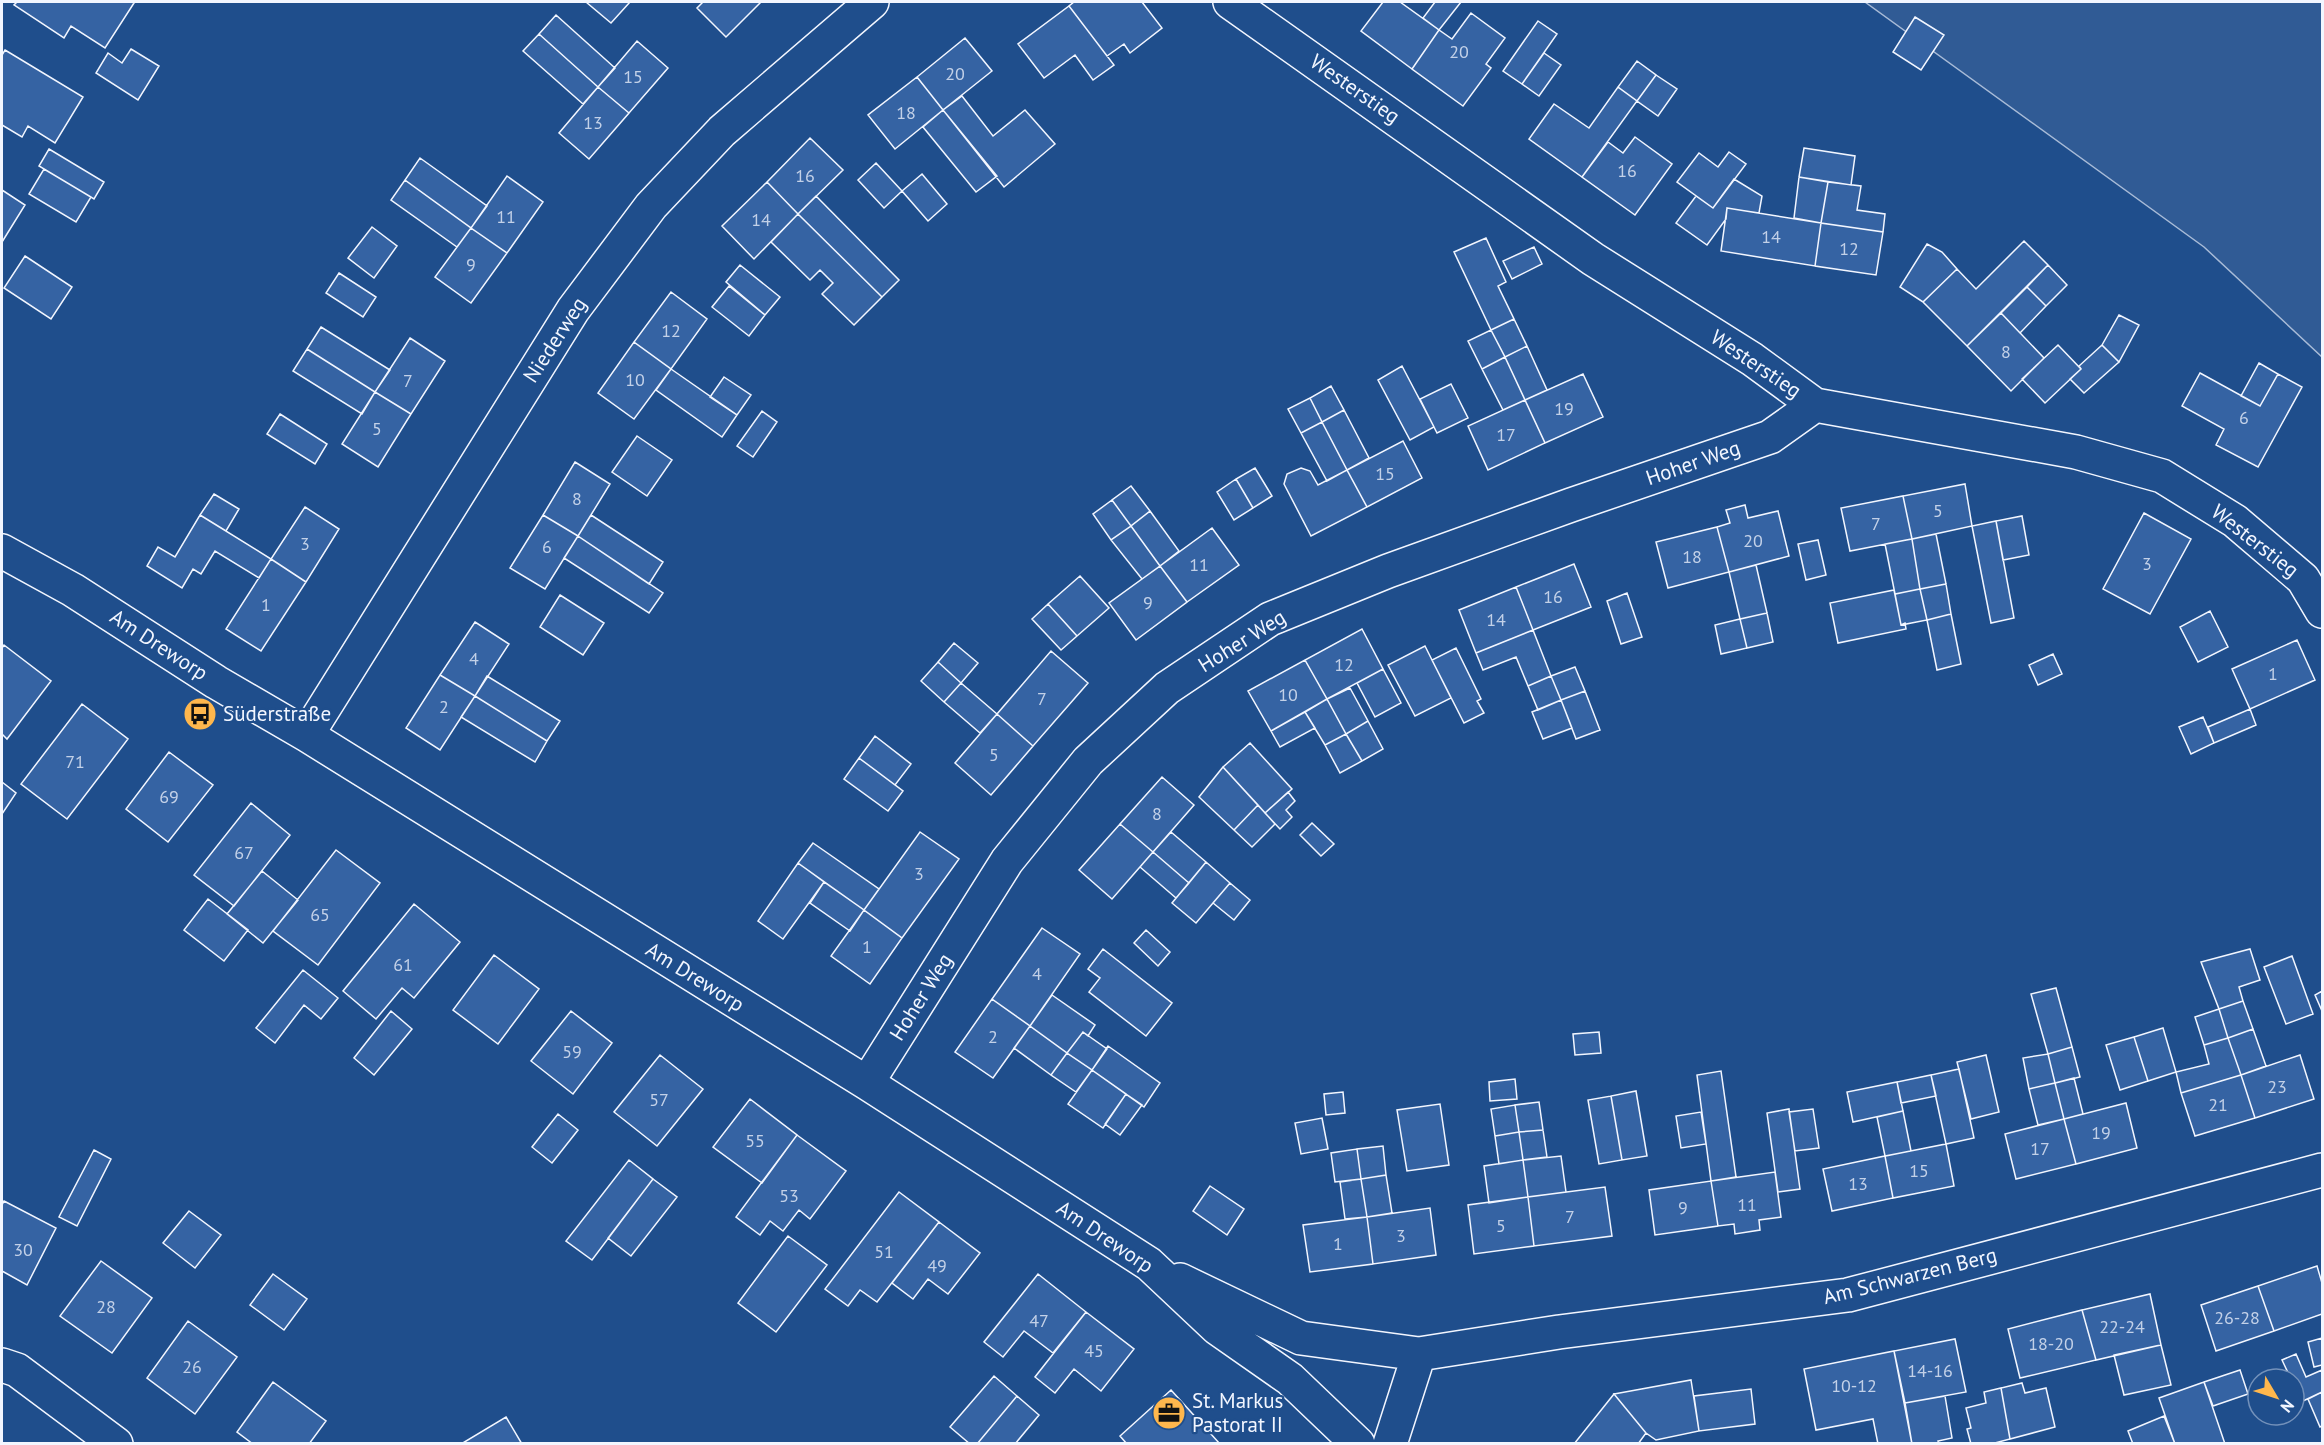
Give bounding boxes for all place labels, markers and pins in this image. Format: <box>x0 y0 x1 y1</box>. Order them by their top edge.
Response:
bus stop icon: Süderstraße <box>182 696 218 732</box>
place label: Süderstraße <box>223 700 331 727</box>
place label: St. Markus Pastorat II <box>1192 1387 1283 1438</box>
office icon: St. Markus Pastorat II <box>1151 1395 1187 1431</box>

